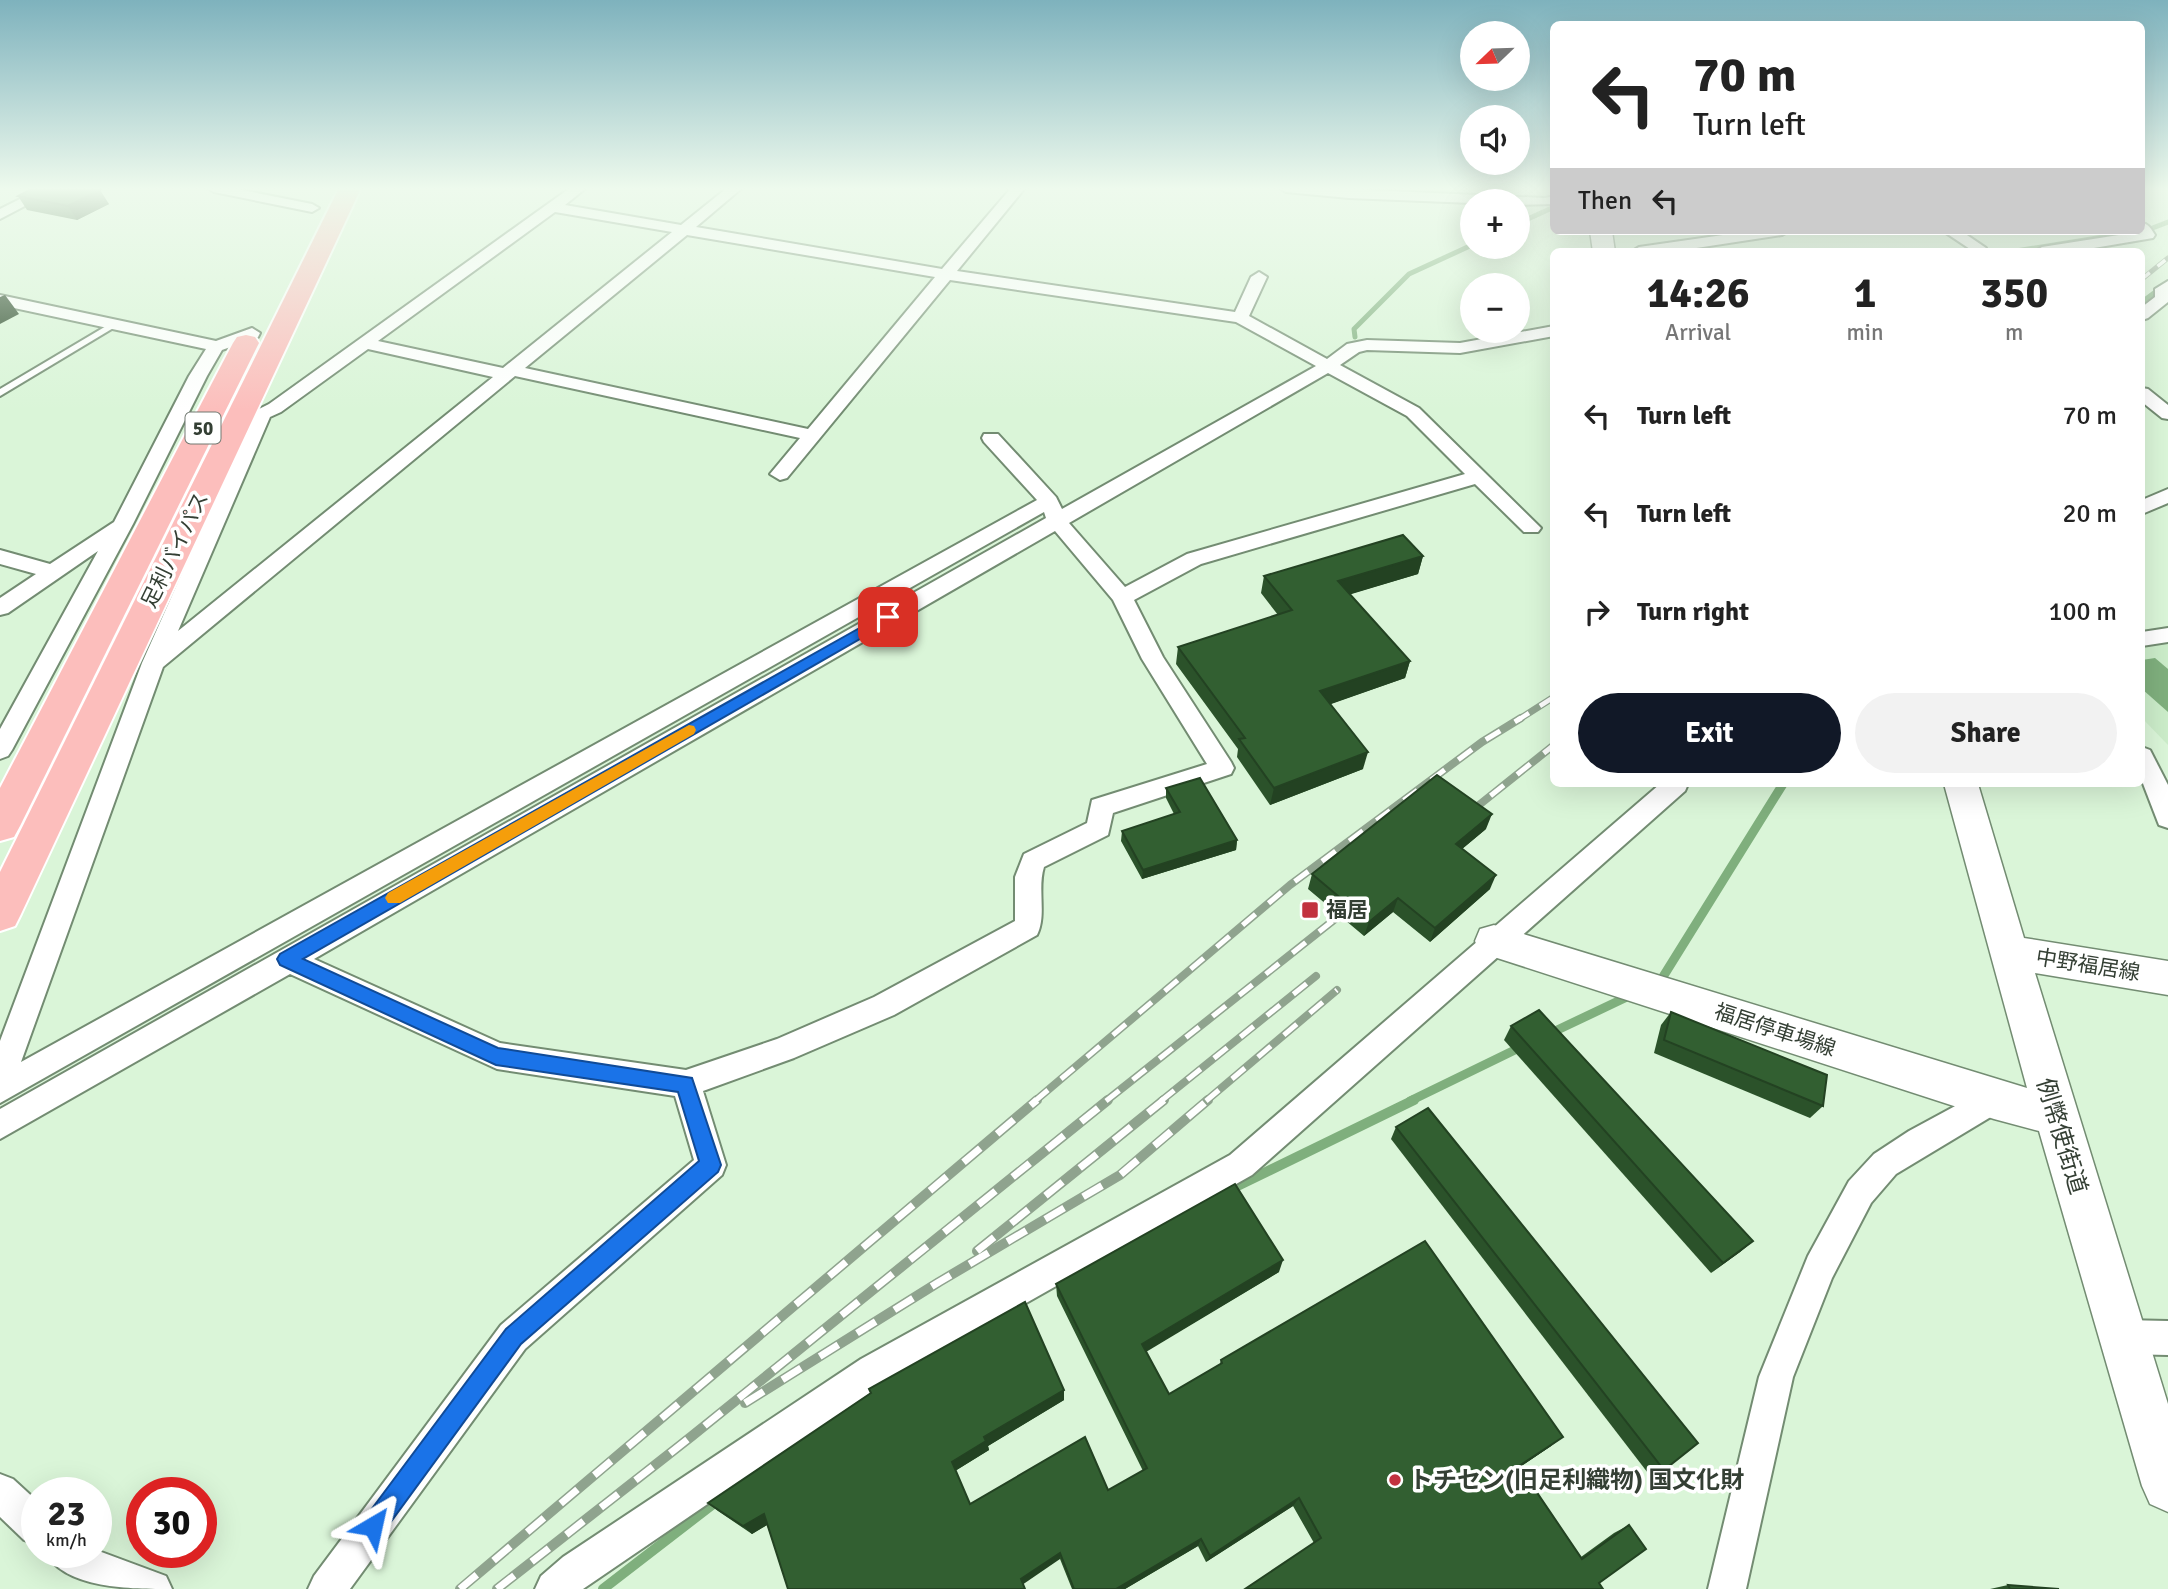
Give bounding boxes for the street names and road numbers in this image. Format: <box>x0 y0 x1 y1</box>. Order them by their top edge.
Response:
road number: 50 <box>186 412 220 444</box>
street label: 足利バイパス <box>136 488 214 612</box>
street label: 中野福居線 <box>2034 944 2142 986</box>
street label: 福居停車場線 <box>1711 998 1839 1062</box>
street label: 例幣使街道 <box>2030 1074 2094 1198</box>

